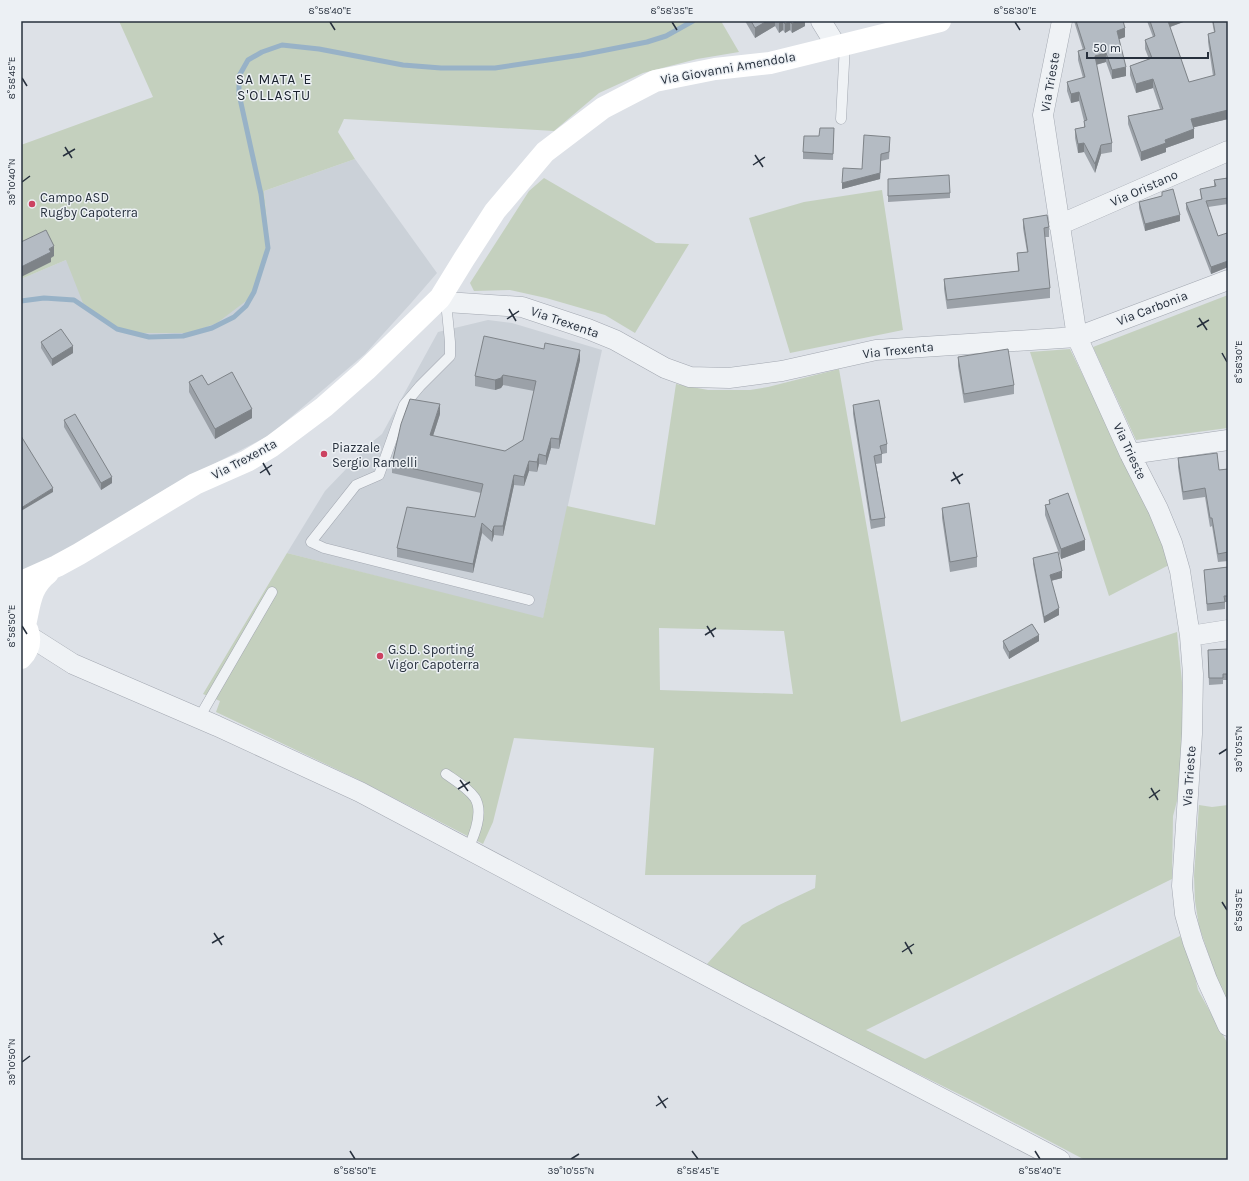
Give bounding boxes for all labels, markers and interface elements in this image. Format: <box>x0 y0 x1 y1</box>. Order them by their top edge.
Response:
text: 8°58'40"E <box>309 5 351 17</box>
text: 8°58'35"E <box>651 5 693 17</box>
text: 8°58'30"E <box>993 5 1037 17</box>
scale bar <box>1087 34 1208 60</box>
text: 50 m <box>1093 41 1121 55</box>
street label: Via Giovanni Amendola <box>659 49 797 87</box>
street label: Via Trieste <box>1037 51 1063 113</box>
text: 8°58'45"E <box>6 57 18 99</box>
district label: SA MATA 'E S'OLLASTU <box>236 71 312 104</box>
text: 39°10'40"N <box>6 158 18 206</box>
street label: Via Oristano <box>1108 166 1180 210</box>
place label: Campo ASD Rugby Capoterra <box>40 190 138 220</box>
marker: Campo ASD Rugby Capoterra <box>27 199 37 209</box>
street label: Via Carbonia <box>1114 288 1190 328</box>
street label: Via Trexenta <box>529 303 601 341</box>
street label: Via Trexenta <box>862 339 934 361</box>
text: 8°58'30"E <box>1233 340 1245 384</box>
street label: Via Trieste <box>1110 420 1150 482</box>
street label: Via Trexenta <box>209 436 279 482</box>
place label: Piazzale Sergio Ramelli <box>332 440 418 470</box>
marker: Piazzale Sergio Ramelli <box>319 449 329 459</box>
text: 8°58'50"E <box>6 605 18 647</box>
place label: G.S.D. Sporting Vigor Capoterra <box>388 642 479 672</box>
marker: G.S.D. Sporting Vigor Capoterra <box>375 651 385 661</box>
text: 39°10'55"N <box>1233 726 1245 772</box>
street label: Via Trieste <box>1179 745 1199 807</box>
text: 8°58'35"E <box>1233 889 1245 931</box>
text: 39°10'50"N <box>6 1038 18 1086</box>
text: 8°58'50"E <box>334 1165 376 1177</box>
text: 39°10'55"N <box>548 1165 594 1177</box>
text: 8°58'45"E <box>677 1165 719 1177</box>
text: 8°58'40"E <box>1019 1165 1061 1177</box>

